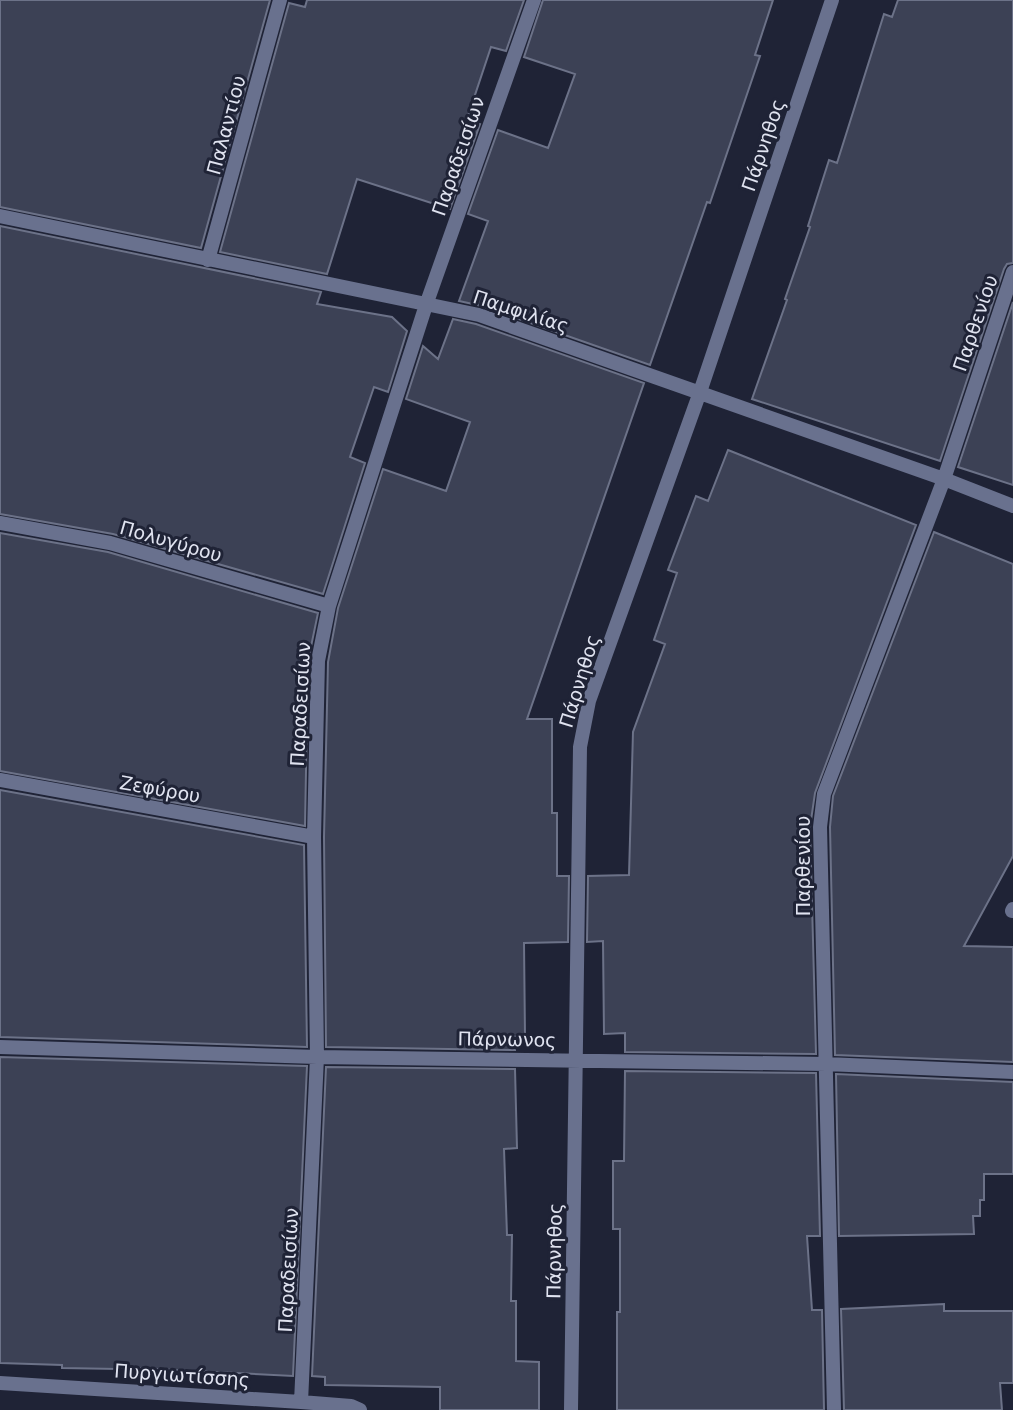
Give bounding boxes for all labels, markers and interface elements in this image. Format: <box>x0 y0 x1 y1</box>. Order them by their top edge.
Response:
street label: Παλαντίου <box>202 73 250 177</box>
street label: Παραδεισίων <box>427 93 489 219</box>
street label: Πάρνηθος <box>737 96 789 194</box>
street label: Παρθενίου <box>948 272 1002 374</box>
street label: Παμφιλίας <box>470 285 572 337</box>
street label: Πολυγύρου <box>117 516 225 566</box>
street label: Πάρνηθος <box>554 632 604 730</box>
street label: Παραδεισίων <box>286 641 314 767</box>
street label: Ζεφύρου <box>118 771 202 807</box>
street label: Παρθενίου <box>792 816 814 916</box>
street label: Πάρνωνος <box>457 1027 557 1051</box>
street label: Πάρνηθος <box>542 1203 566 1299</box>
street label: Παραδεισίων <box>274 1207 302 1333</box>
street label: Πυργιωτίσσης <box>113 1359 251 1391</box>

